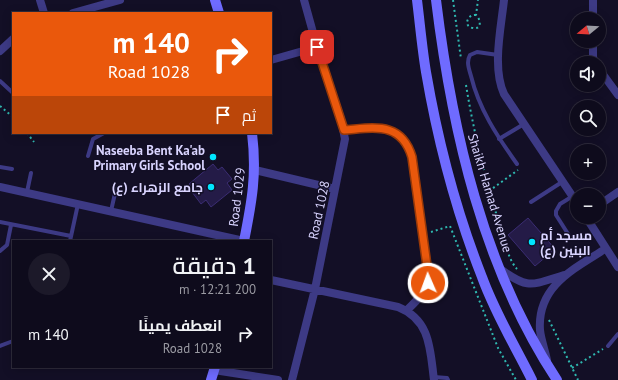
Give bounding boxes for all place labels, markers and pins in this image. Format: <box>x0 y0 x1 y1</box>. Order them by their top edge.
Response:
pin <box>300 30 334 64</box>
place label: Naseeba Bent Ka'ab Primary Girls School <box>94 142 205 174</box>
marker: Naseeba Bent Ka'ab Primary Girls School <box>208 152 218 162</box>
place label: جامع الزهراء (ع) <box>112 179 203 196</box>
marker: جامع الزهراء (ع) <box>206 182 216 192</box>
place label: مسجد أم البنين (ع) <box>540 227 592 259</box>
marker: مسجد أم البنين (ع) <box>527 237 537 247</box>

